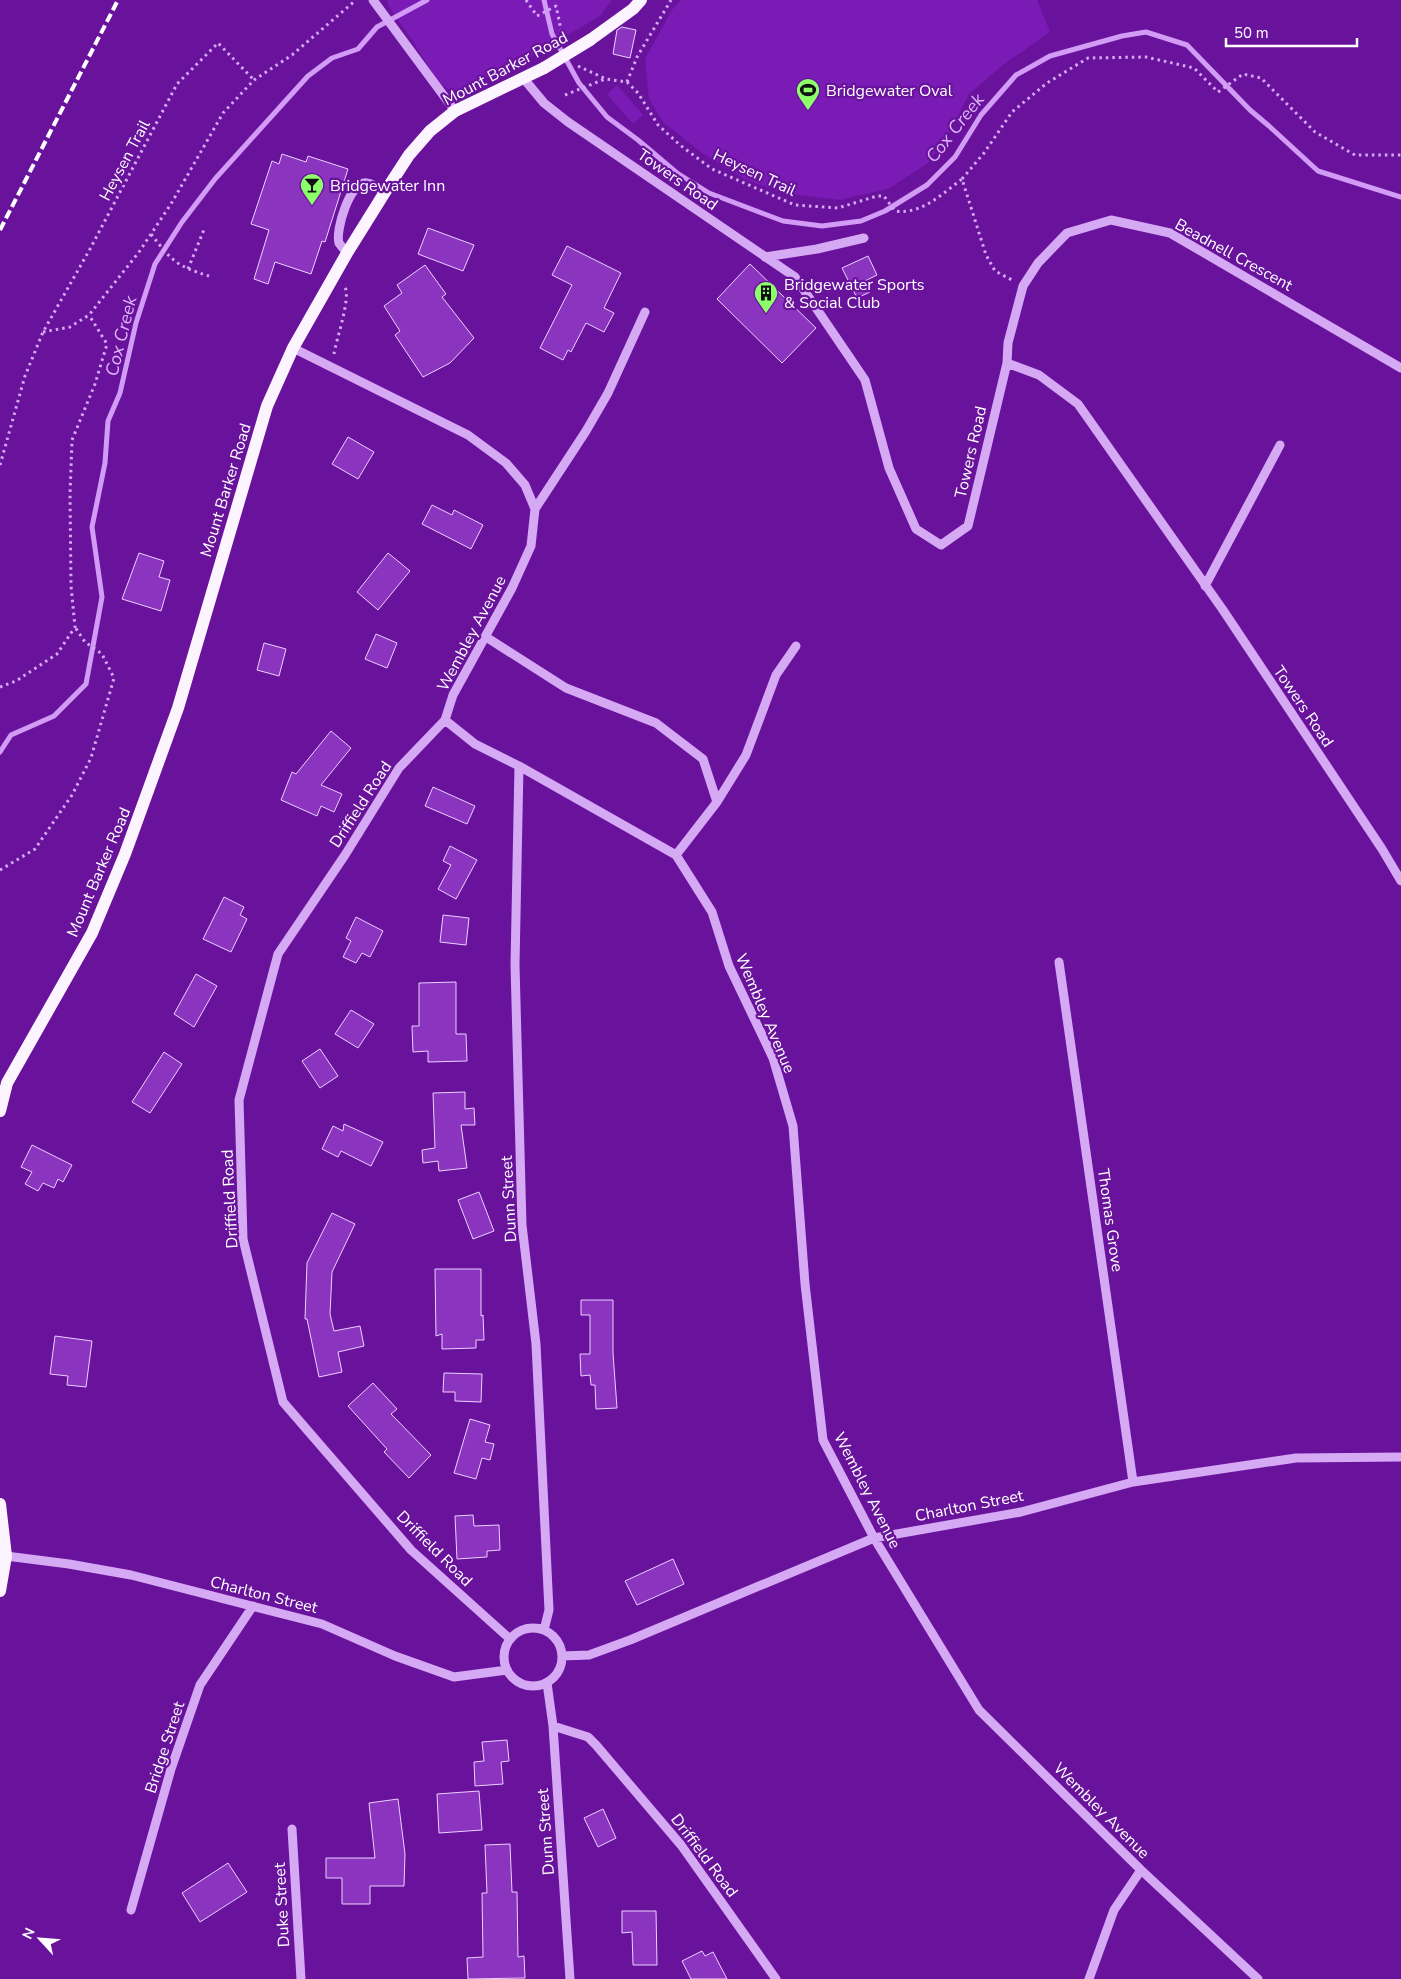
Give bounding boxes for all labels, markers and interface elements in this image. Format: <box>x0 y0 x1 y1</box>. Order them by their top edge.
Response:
scale bar <box>1226 15 1357 47</box>
text: 50 m <box>1234 23 1269 43</box>
street label: Mount Barker Road <box>439 27 572 111</box>
sports icon: Bridgewater Oval <box>795 77 821 111</box>
place label: Bridgewater Oval <box>826 80 953 102</box>
water label: Cox Creek <box>920 88 990 168</box>
street label: Heysen Trail <box>94 116 156 205</box>
street label: Towers Road <box>633 144 722 216</box>
street label: Heysen Trail <box>710 144 800 202</box>
bar icon: Bridgewater Inn <box>299 172 325 206</box>
place label: Bridgewater Inn <box>330 175 445 197</box>
street label: Beadnell Crescent <box>1171 213 1297 297</box>
place label: Bridgewater Sports & Social Club <box>784 274 925 314</box>
building icon: Bridgewater Sports & Social Club <box>753 280 779 314</box>
water label: Cox Creek <box>99 292 143 379</box>
street label: Towers Road <box>950 404 992 500</box>
street label: Mount Barker Road <box>195 421 257 560</box>
street label: Wembley Avenue <box>432 572 512 695</box>
street label: Towers Road <box>1268 662 1338 752</box>
street label: Driffield Road <box>325 757 397 852</box>
street label: Mount Barker Road <box>62 804 136 941</box>
street label: Wembley Avenue <box>730 950 800 1077</box>
street label: Driffield Road <box>216 1149 244 1249</box>
street label: Dunn Street <box>496 1155 522 1243</box>
street label: Thomas Grove <box>1092 1167 1128 1273</box>
street label: Wembley Avenue <box>828 1428 906 1553</box>
street label: Charlton Street <box>913 1485 1026 1527</box>
street label: Driffield Road <box>391 1506 477 1592</box>
street label: Charlton Street <box>208 1571 320 1619</box>
street label: Bridge Street <box>140 1698 190 1796</box>
street label: Wembley Avenue <box>1048 1758 1154 1864</box>
street label: Dunn Street <box>532 1787 560 1876</box>
street label: Driffield Road <box>666 1809 743 1902</box>
street label: Duke Street <box>269 1862 295 1948</box>
north arrow <box>15 1914 65 1964</box>
text: N <box>18 1925 40 1942</box>

